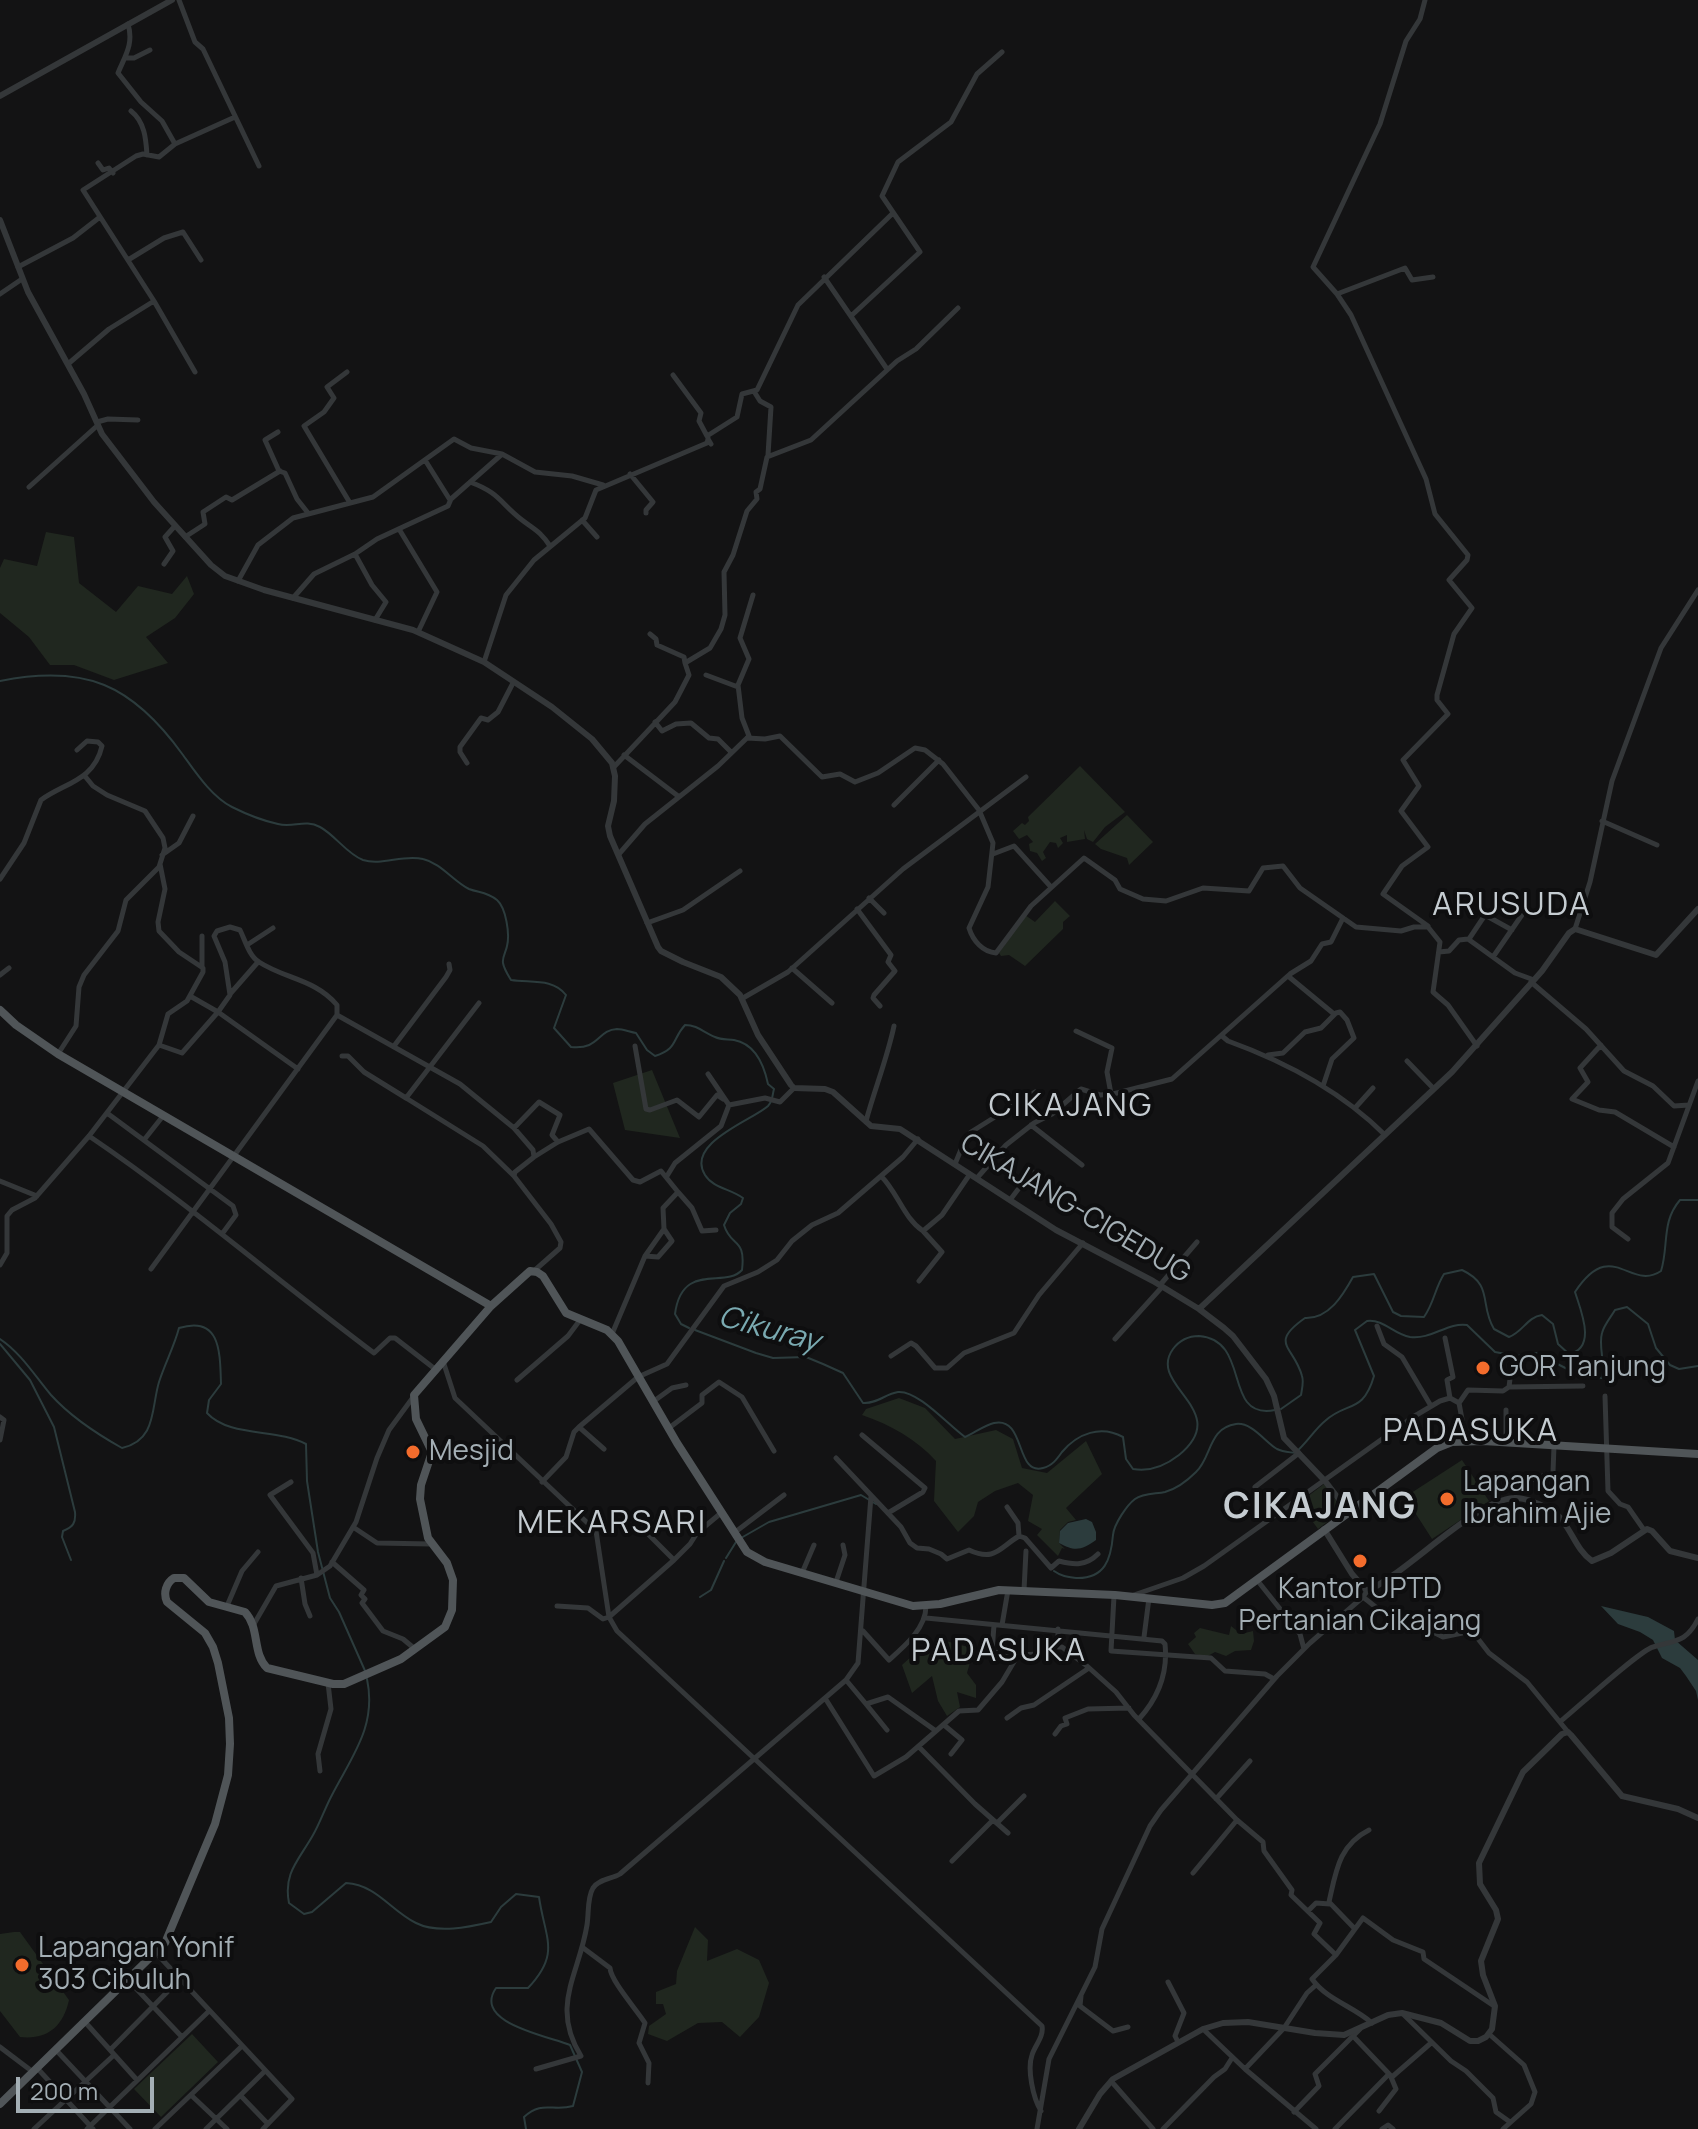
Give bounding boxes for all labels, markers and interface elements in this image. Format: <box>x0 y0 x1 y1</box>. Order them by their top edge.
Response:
district label: ARUSUDA <box>1432 887 1592 925</box>
district label: CIKAJANG <box>989 1088 1153 1126</box>
street label: CIKAJANG-CIGEDUG <box>954 1127 1196 1291</box>
water label: Cikuray <box>715 1299 823 1361</box>
place label: GOR Tanjung <box>1499 1351 1666 1385</box>
marker: GOR Tanjung <box>1474 1359 1492 1377</box>
district label: PADASUKA <box>1383 1413 1559 1451</box>
place label: Mesjid <box>429 1435 514 1469</box>
marker: Mesjid <box>404 1443 422 1461</box>
place label: Lapangan Ibrahim Ajie <box>1463 1466 1611 1532</box>
district label: CIKAJANG <box>1223 1486 1417 1530</box>
marker: Lapangan Ibrahim Ajie <box>1438 1490 1456 1508</box>
district label: MEKARSARI <box>517 1505 707 1543</box>
marker: Kantor UPTD Pertanian Cikajang <box>1351 1552 1369 1570</box>
place label: Kantor UPTD Pertanian Cikajang <box>1239 1573 1481 1639</box>
district label: PADASUKA <box>911 1633 1087 1671</box>
place label: Lapangan Yonif 303 Cibuluh <box>38 1932 234 1998</box>
marker: Lapangan Yonif 303 Cibuluh <box>13 1956 31 1974</box>
scale bar <box>20 2061 158 2111</box>
text: 200 m <box>30 2074 98 2107</box>

